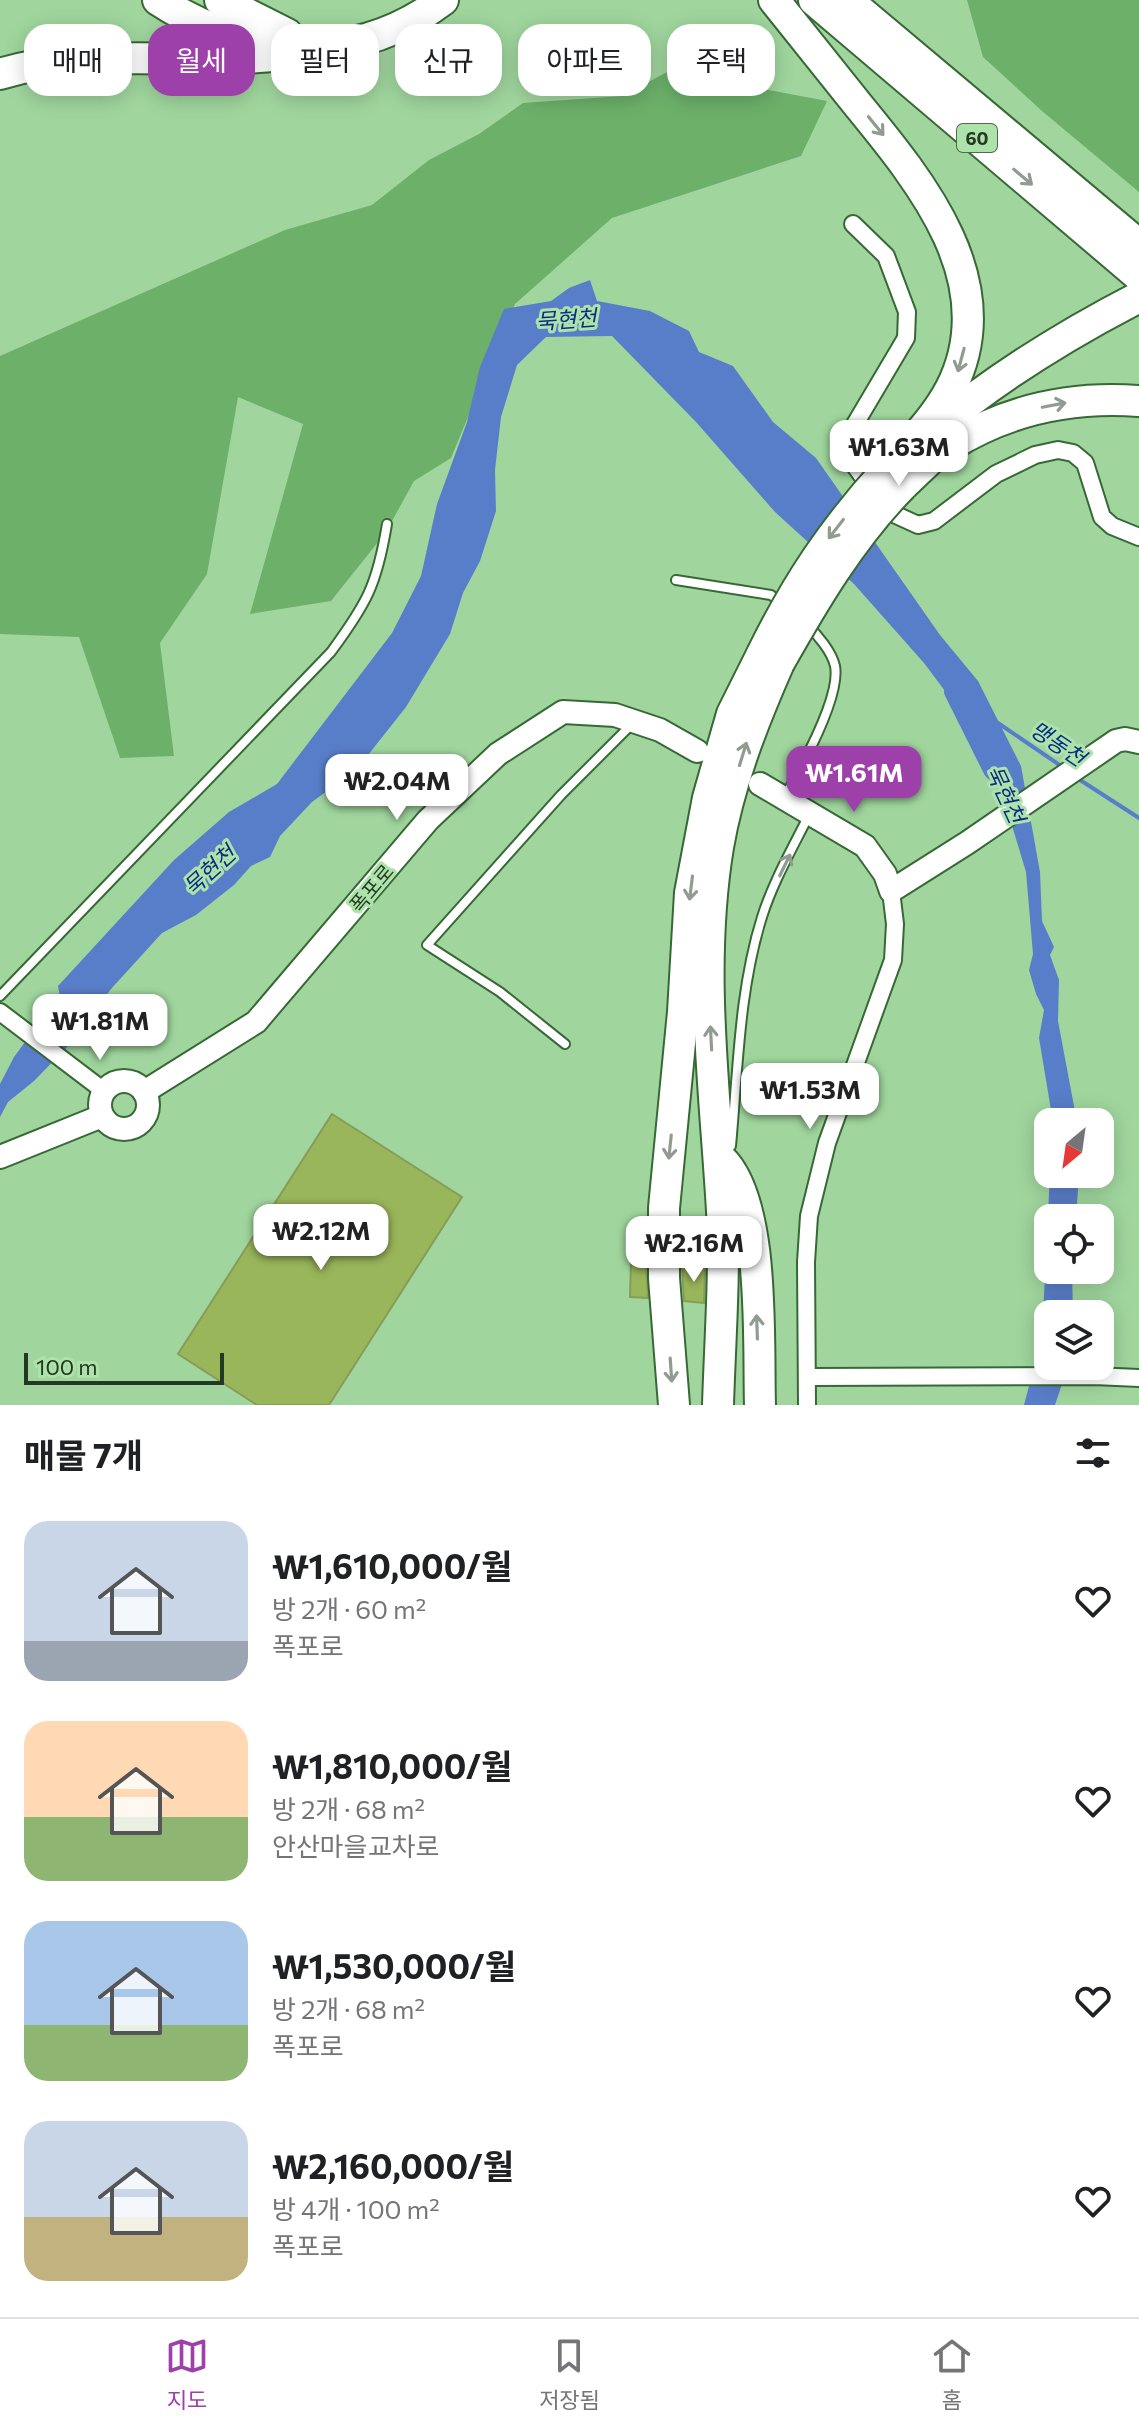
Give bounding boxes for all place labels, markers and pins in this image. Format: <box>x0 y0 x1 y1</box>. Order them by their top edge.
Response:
pin: ₩1.63M <box>834 420 964 488</box>
pin: ₩1.61M <box>789 746 919 814</box>
pin: ₩2.04M <box>332 754 462 822</box>
pin: ₩1.81M <box>35 994 165 1062</box>
pin: ₩1.53M <box>745 1063 875 1131</box>
pin: ₩2.12M <box>256 1204 386 1272</box>
pin: ₩2.16M <box>629 1216 759 1284</box>

